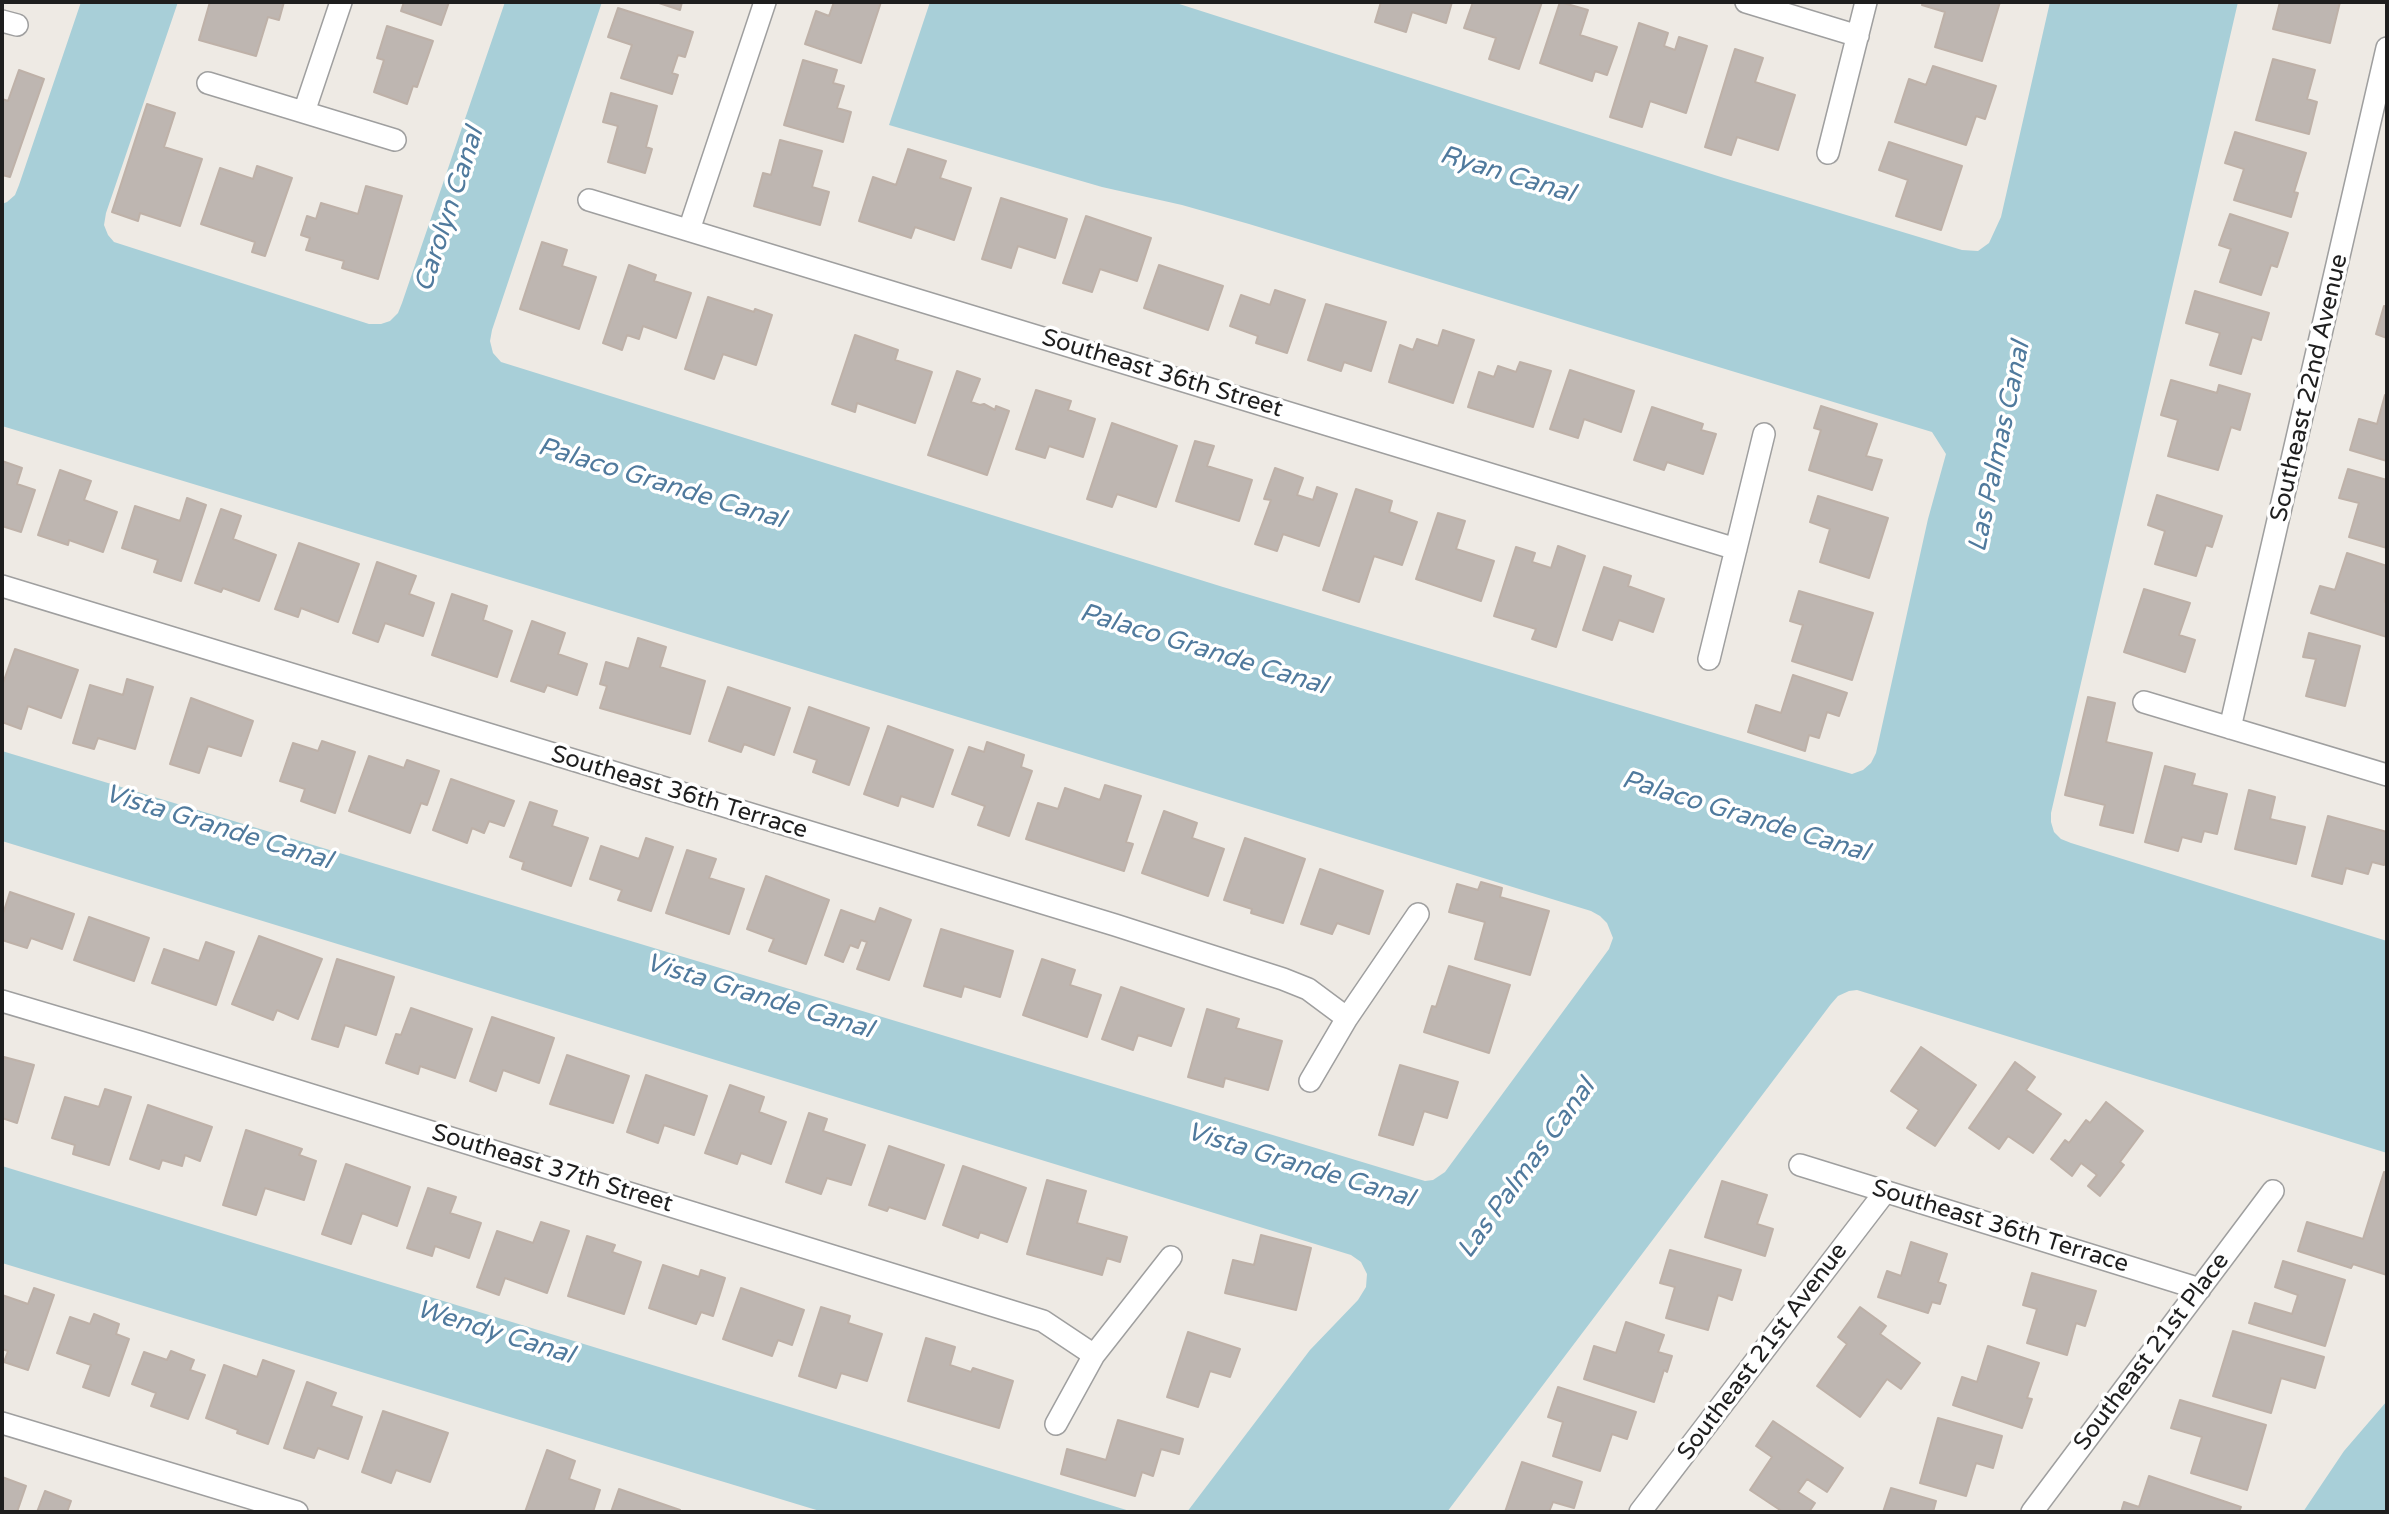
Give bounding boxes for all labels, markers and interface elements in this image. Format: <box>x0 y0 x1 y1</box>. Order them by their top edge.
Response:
water label: Carolyn Canal <box>409 124 491 296</box>
water label: Ryan Canal <box>1436 140 1578 210</box>
street label: Southeast 22nd Avenue <box>2265 251 2355 525</box>
street label: Southeast 36th Street <box>1038 324 1286 424</box>
water label: Las Palmas Canal <box>1962 339 2038 555</box>
water label: Palaco Grande Canal <box>534 432 788 536</box>
water label: Palaco Grande Canal <box>1076 598 1330 702</box>
street label: Southeast 36th Terrace <box>547 740 811 846</box>
water label: Palaco Grande Canal <box>1618 765 1872 869</box>
water label: Vista Grande Canal <box>101 779 335 877</box>
water label: Vista Grande Canal <box>642 948 876 1046</box>
water label: Las Palmas Canal <box>1451 1073 1603 1265</box>
water label: Vista Grande Canal <box>1183 1117 1417 1215</box>
street label: Southeast 37th Street <box>428 1119 676 1219</box>
street label: Southeast 36th Terrace <box>1868 1174 2132 1280</box>
street label: Southeast 21st Avenue <box>1672 1238 1854 1466</box>
street label: Southeast 21st Place <box>2068 1247 2236 1457</box>
water label: Wendy Canal <box>413 1294 577 1372</box>

